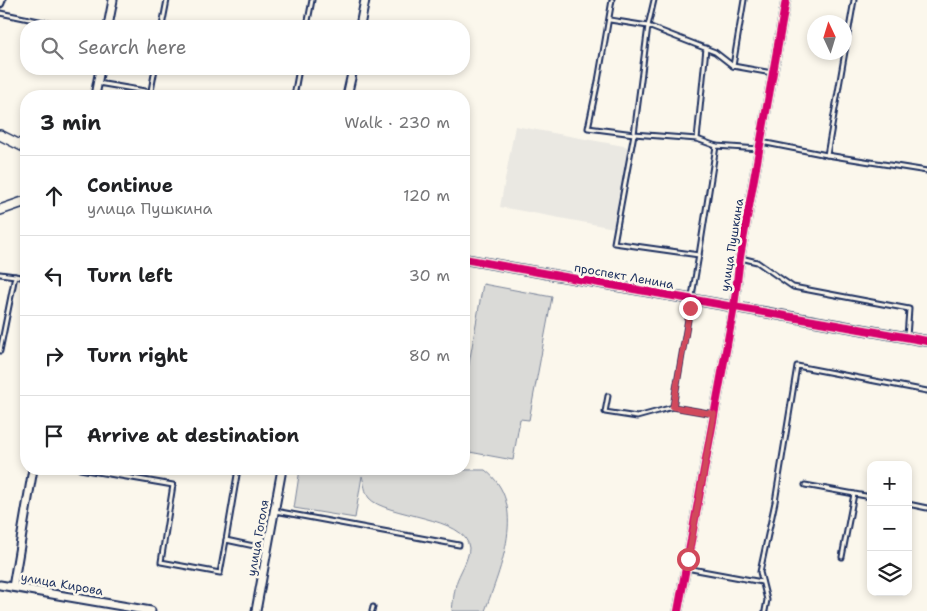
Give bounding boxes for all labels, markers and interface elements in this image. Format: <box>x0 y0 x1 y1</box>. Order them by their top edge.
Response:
north arrow <box>807 15 852 60</box>
search box <box>20 20 470 75</box>
icon: search <box>38 34 66 62</box>
text: Search here <box>78 35 187 60</box>
text: 3 min <box>40 109 101 137</box>
text: Walk · 230 m <box>344 112 450 133</box>
text: Continue <box>87 173 173 198</box>
icon: ahead <box>40 182 68 210</box>
text: 120 m <box>403 185 450 206</box>
street label: улица Пушкина <box>717 197 747 293</box>
text: улица Пушкина <box>87 198 213 219</box>
street label: проспект Ленина <box>573 259 676 293</box>
icon: left <box>40 262 68 290</box>
text: Turn left <box>87 263 173 288</box>
text: 30 m <box>409 265 450 286</box>
route end <box>679 297 702 320</box>
icon: right <box>40 342 68 370</box>
text: Turn right <box>87 343 188 368</box>
text: 80 m <box>409 345 450 366</box>
icon: arrive <box>40 422 68 450</box>
text: Arrive at destination <box>87 423 299 448</box>
map controls <box>867 461 912 596</box>
button: + <box>867 461 912 506</box>
street label: улица Гоголя <box>243 498 273 578</box>
button: − <box>867 506 912 551</box>
route start <box>677 548 700 571</box>
button: layers <box>867 551 912 596</box>
street label: улица Кирова <box>20 569 105 599</box>

